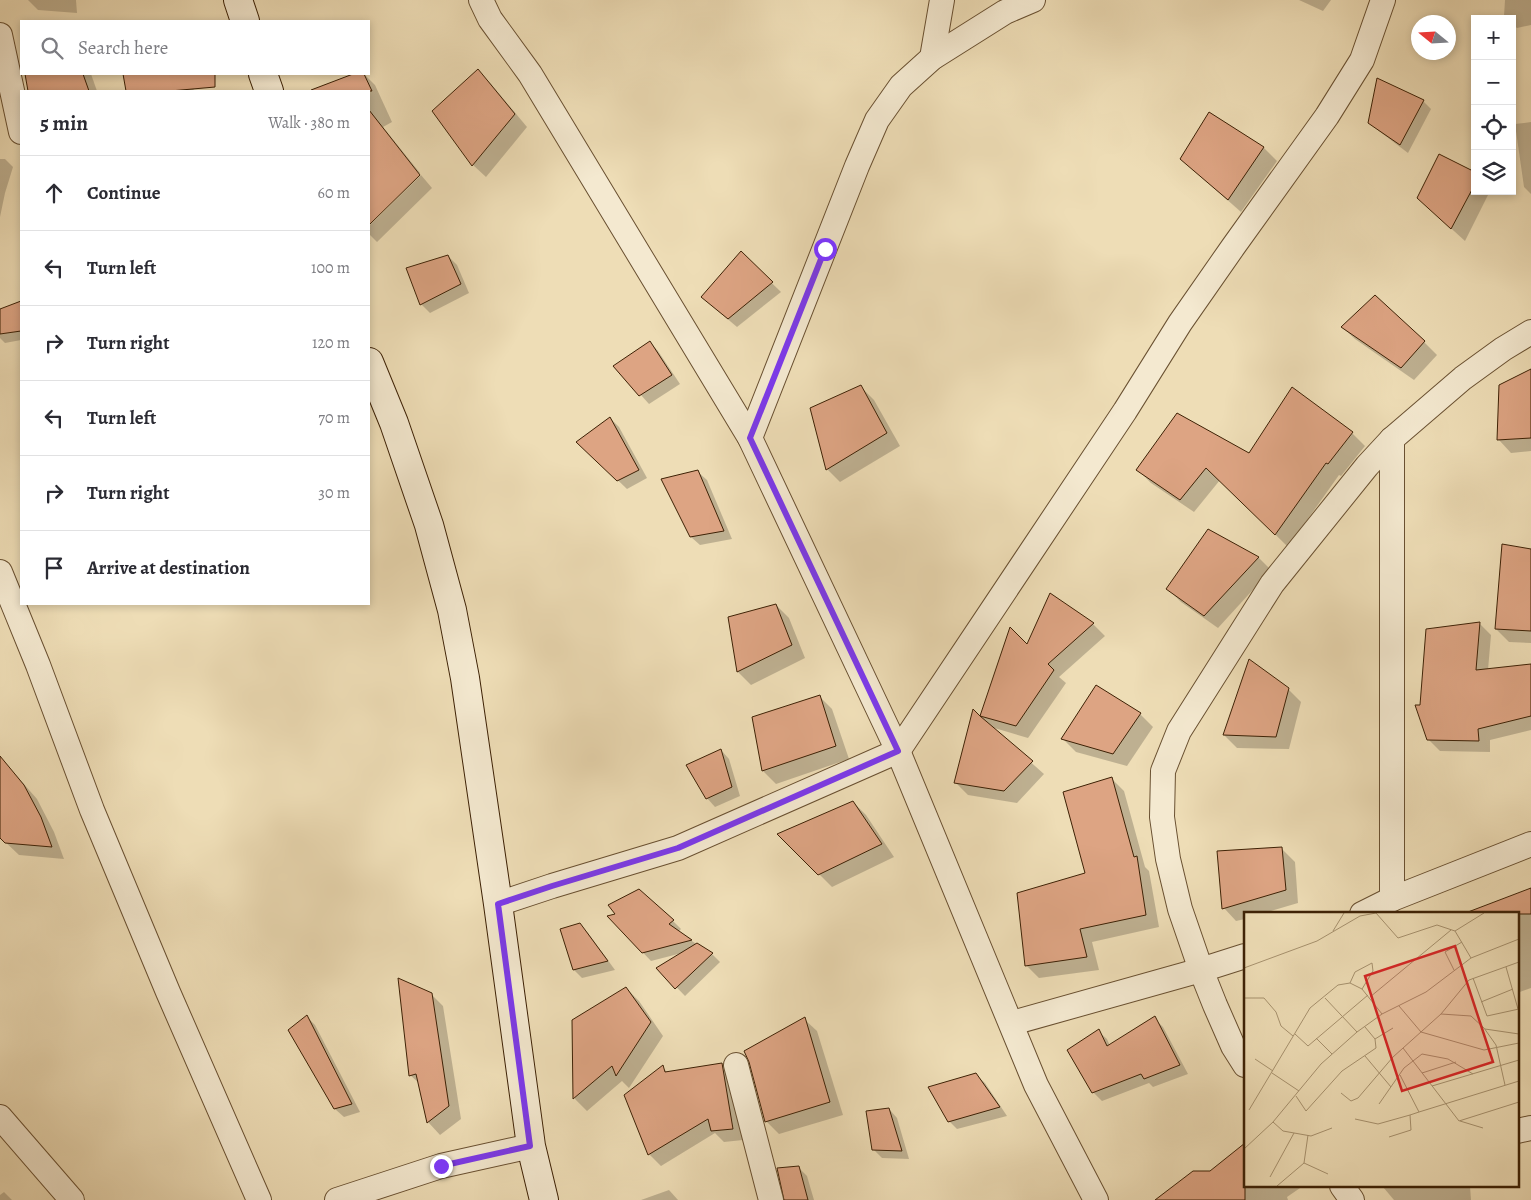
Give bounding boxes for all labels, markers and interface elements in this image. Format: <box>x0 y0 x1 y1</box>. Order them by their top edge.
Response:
north arrow <box>1411 15 1456 60</box>
map controls <box>1471 15 1516 195</box>
button: + <box>1471 15 1516 60</box>
search box <box>20 20 370 75</box>
icon: search <box>38 34 66 62</box>
text: Search here <box>78 35 168 61</box>
button: − <box>1471 60 1516 105</box>
button: locate <box>1471 105 1516 150</box>
text: 5 min <box>40 109 88 137</box>
text: Walk · 380 m <box>268 112 350 134</box>
button: layers <box>1471 150 1516 195</box>
icon: ahead <box>40 179 68 207</box>
text: Continue <box>87 180 161 206</box>
text: 60 m <box>318 182 350 204</box>
route start <box>814 238 837 261</box>
icon: left <box>40 254 68 282</box>
text: Turn left <box>87 255 156 281</box>
text: 100 m <box>311 257 350 279</box>
icon: right <box>40 329 68 357</box>
text: Turn right <box>87 330 169 356</box>
text: 120 m <box>312 332 350 354</box>
icon: left <box>40 404 68 432</box>
text: Turn left <box>87 405 156 431</box>
text: 70 m <box>318 407 350 429</box>
icon: right <box>40 479 68 507</box>
text: Turn right <box>87 480 169 506</box>
text: 30 m <box>318 482 350 504</box>
icon: arrive <box>40 554 68 582</box>
text: Arrive at destination <box>87 555 250 581</box>
inset map <box>1244 912 1518 1188</box>
route end <box>430 1155 453 1178</box>

